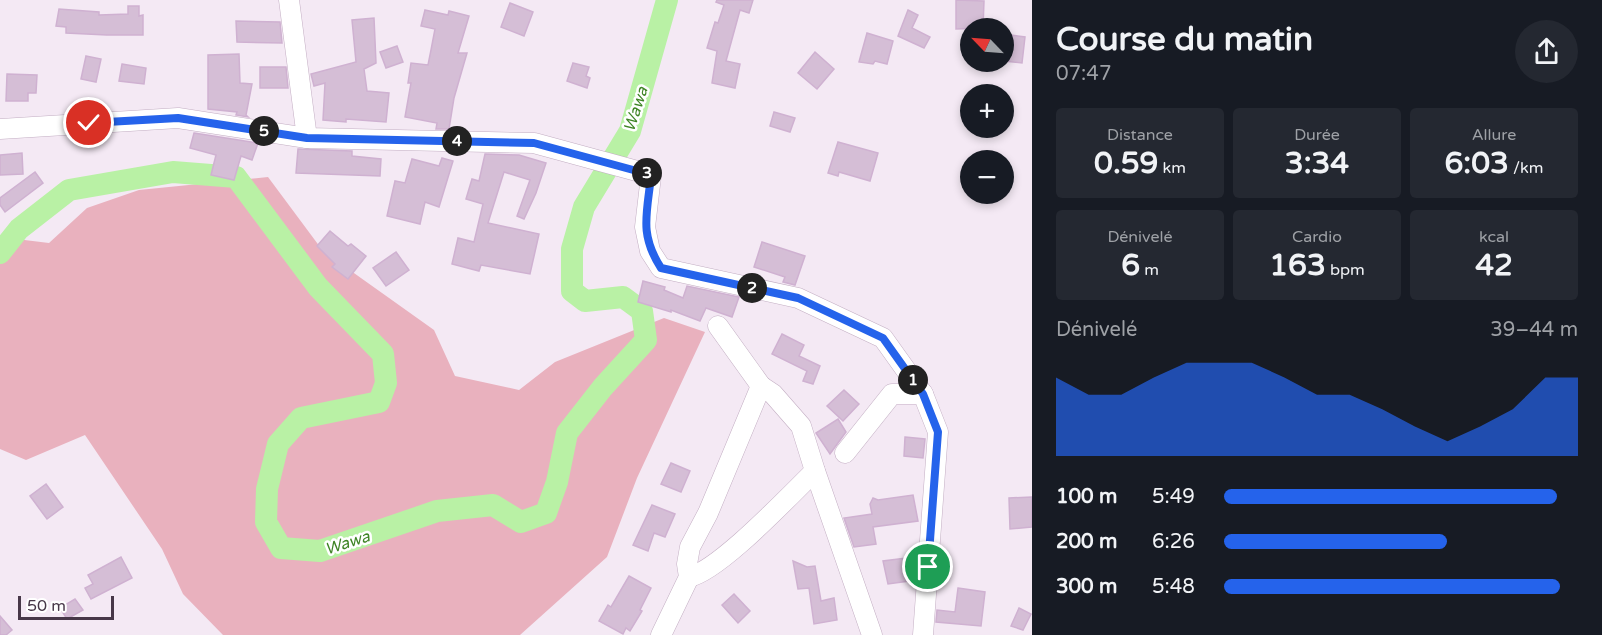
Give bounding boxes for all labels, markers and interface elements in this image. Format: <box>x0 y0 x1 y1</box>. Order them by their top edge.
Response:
north arrow <box>960 18 1014 72</box>
map controls <box>960 18 1014 204</box>
text: Course du matin <box>1056 20 1313 59</box>
button: share <box>1515 20 1578 83</box>
text: 07:47 <box>1056 62 1111 86</box>
water label: Wawa <box>619 83 653 134</box>
button: + <box>960 84 1014 138</box>
pin <box>63 97 114 148</box>
icon: check <box>72 106 105 139</box>
pin: 5 <box>249 116 279 146</box>
text: 5 <box>259 121 269 141</box>
text: Distance <box>1107 125 1173 145</box>
text: Durée <box>1294 125 1340 145</box>
text: Allure <box>1472 125 1516 145</box>
pin: 4 <box>442 126 472 156</box>
text: 4 <box>452 131 462 151</box>
text: 0.59 <box>1094 145 1158 182</box>
text: 3:34 <box>1285 145 1349 182</box>
text: 6:03 <box>1445 145 1509 182</box>
button: − <box>960 150 1014 204</box>
pin: 3 <box>632 158 662 188</box>
text: km <box>1158 158 1186 178</box>
text: /km <box>1509 158 1543 178</box>
text: 3 <box>642 163 652 183</box>
text: Dénivelé <box>1108 227 1172 247</box>
text: Cardio <box>1292 227 1342 247</box>
text: kcal <box>1479 227 1509 247</box>
text: 6 <box>1121 247 1140 284</box>
text: 163 <box>1269 247 1326 284</box>
text: 42 <box>1475 247 1513 284</box>
text: m <box>1140 260 1159 280</box>
text: bpm <box>1326 260 1365 280</box>
pin: 2 <box>737 273 767 303</box>
text: 2 <box>747 278 757 298</box>
text: Dénivelé <box>1056 318 1137 342</box>
text: 39–44 m <box>1490 318 1578 342</box>
pin: 1 <box>898 365 928 395</box>
text: 1 <box>908 370 918 390</box>
text: 100 m <box>1056 485 1117 509</box>
text: 5:49 <box>1152 485 1195 509</box>
water label: Wawa <box>322 526 373 560</box>
text: 200 m <box>1056 530 1117 554</box>
text: 6:26 <box>1152 530 1195 554</box>
pin <box>902 541 953 592</box>
icon: arrive <box>911 550 944 583</box>
text: 300 m <box>1056 575 1117 599</box>
text: 5:48 <box>1152 575 1195 599</box>
scale bar <box>18 593 114 620</box>
text: 50 m <box>27 596 66 616</box>

